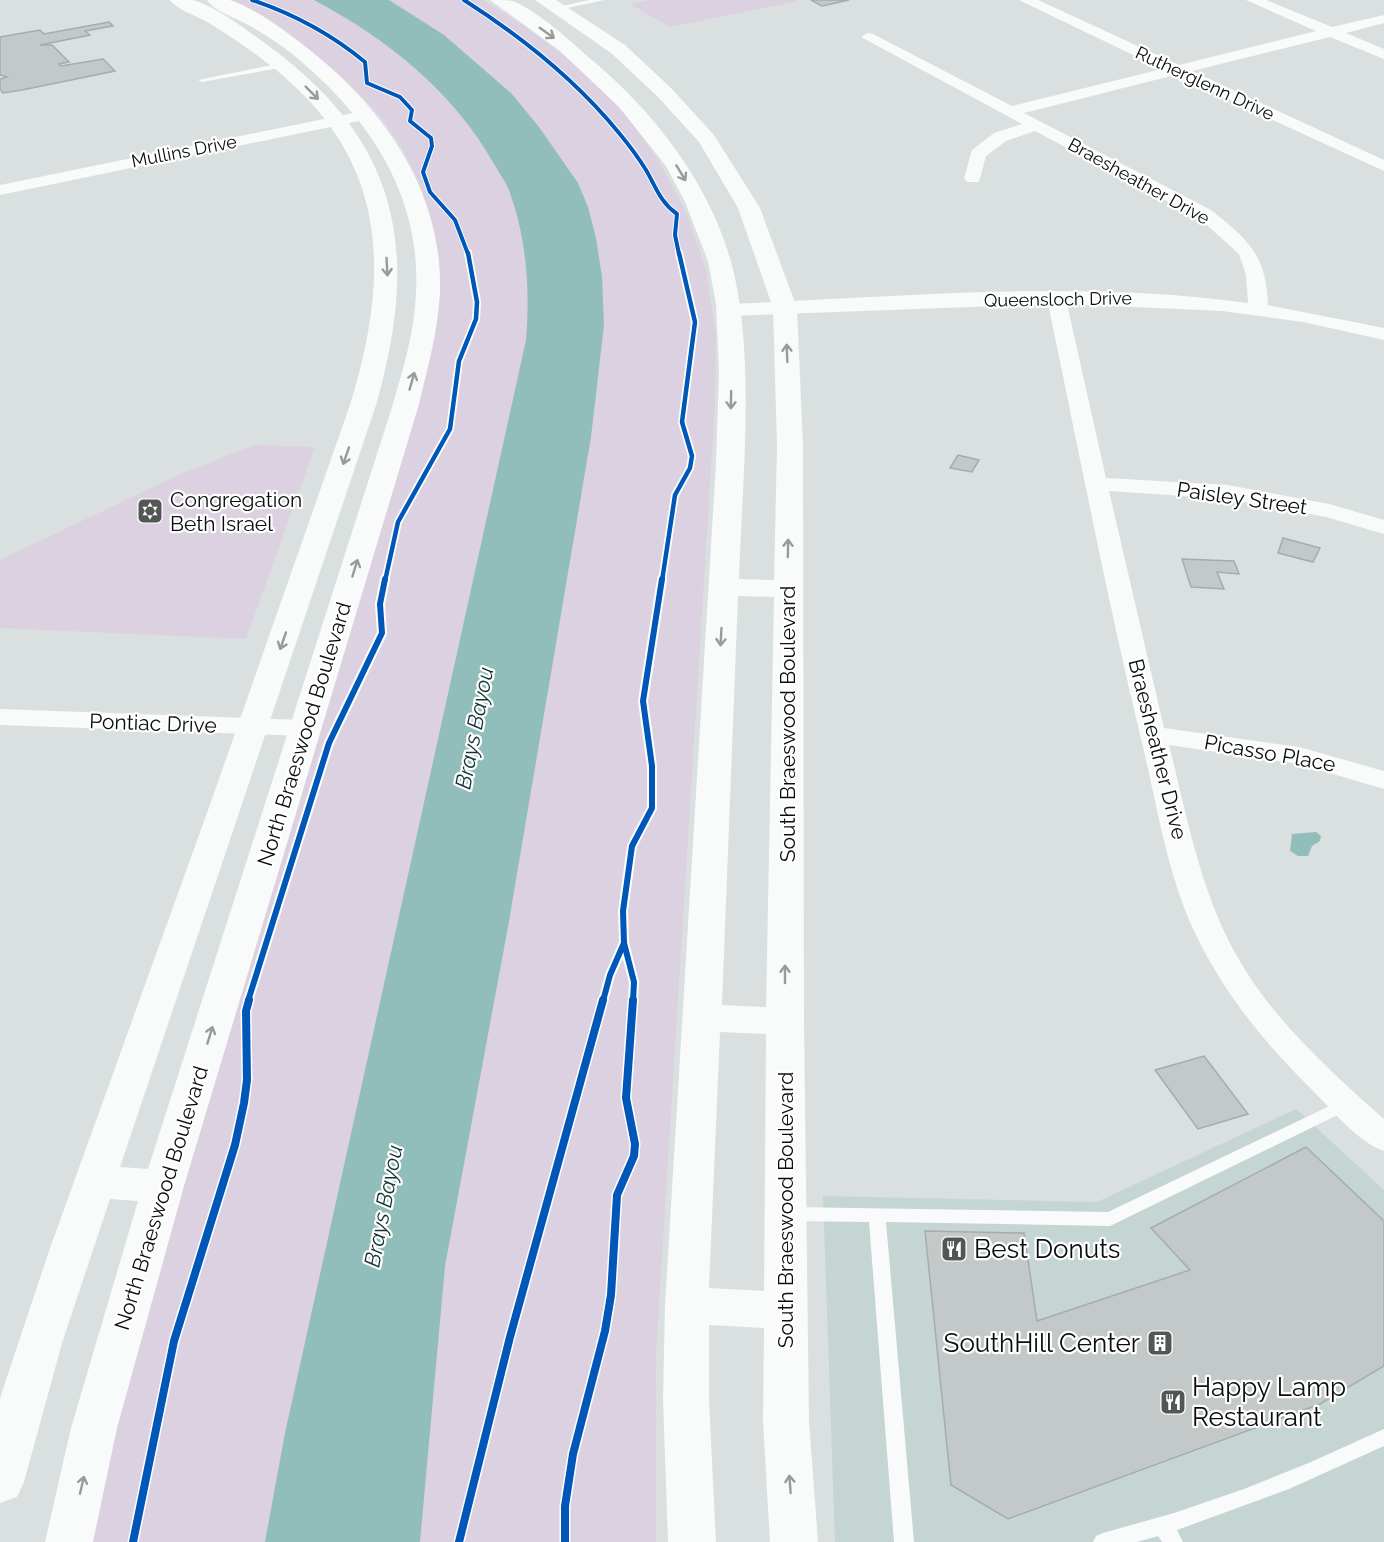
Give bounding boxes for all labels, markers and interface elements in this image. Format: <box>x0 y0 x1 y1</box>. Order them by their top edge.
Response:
one-way arrow <box>539 27 555 39</box>
street label: Rutherglenn Drive <box>1132 42 1278 125</box>
one-way arrow <box>304 86 319 101</box>
street label: Mullins Drive <box>130 130 239 172</box>
street label: Braesheather Drive <box>1065 133 1214 229</box>
one-way arrow <box>675 164 687 181</box>
one-way arrow <box>382 257 393 277</box>
street label: Queensloch Drive <box>984 287 1133 311</box>
one-way arrow <box>781 343 793 363</box>
one-way arrow <box>407 372 418 391</box>
one-way arrow <box>725 390 737 410</box>
one-way arrow <box>339 446 350 465</box>
street label: Paisley Street <box>1175 476 1309 520</box>
place label: Congregation Beth Israel <box>170 487 302 536</box>
synagogue icon: Congregation Beth Israel <box>135 496 165 526</box>
one-way arrow <box>783 538 794 558</box>
one-way arrow <box>350 559 361 578</box>
street label: South Braeswood Boulevard <box>775 586 800 862</box>
street label: North Braeswood Boulevard <box>252 599 356 869</box>
one-way arrow <box>716 626 727 646</box>
one-way arrow <box>277 631 288 650</box>
street label: Braesheather Drive <box>1123 656 1193 842</box>
water label: Brays Bayou <box>449 665 499 791</box>
street label: Pontiac Drive <box>89 708 217 738</box>
street label: Picasso Place <box>1202 729 1338 777</box>
one-way arrow <box>779 964 791 984</box>
one-way arrow <box>205 1026 216 1045</box>
street label: North Braeswood Boulevard <box>109 1063 213 1333</box>
street label: South Braeswood Boulevard <box>773 1072 798 1348</box>
water label: Brays Bayou <box>358 1143 408 1269</box>
restaurant icon: Best Donuts <box>939 1234 969 1264</box>
place label: Best Donuts <box>974 1234 1120 1264</box>
place label: SouthHill Center <box>944 1328 1140 1358</box>
building icon: SouthHill Center <box>1145 1328 1175 1358</box>
place label: Happy Lamp Restaurant <box>1192 1372 1346 1432</box>
restaurant icon: Happy Lamp Restaurant <box>1158 1387 1188 1417</box>
one-way arrow <box>784 1474 795 1494</box>
one-way arrow <box>76 1476 88 1495</box>

